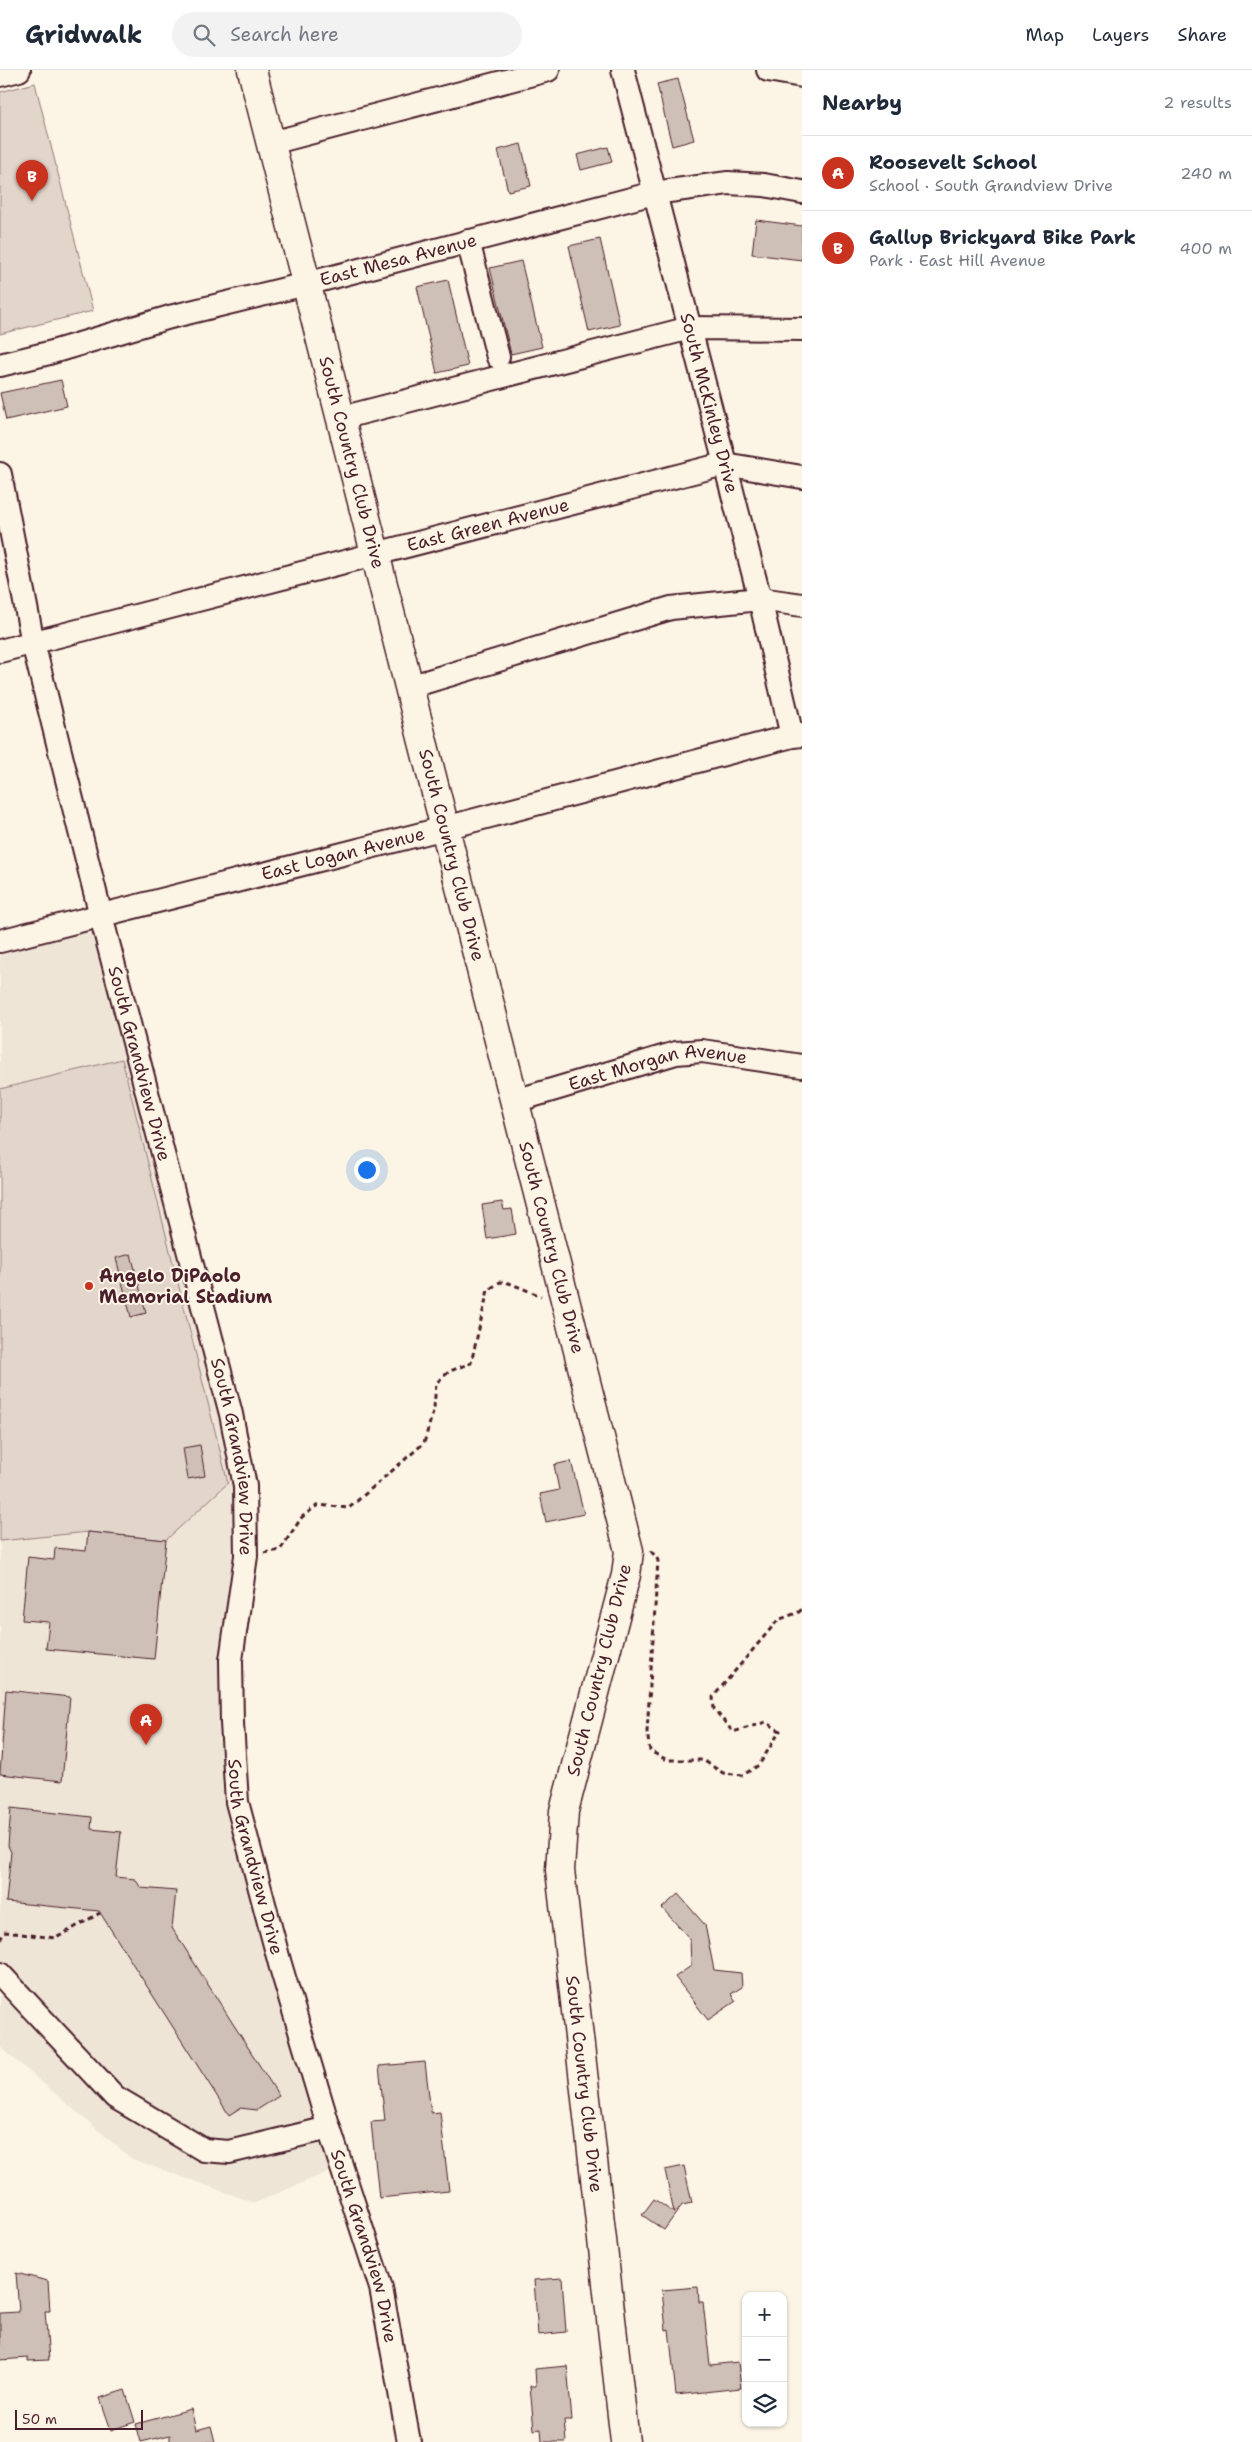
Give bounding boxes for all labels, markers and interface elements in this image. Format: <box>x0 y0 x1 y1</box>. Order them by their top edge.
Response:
search box <box>172 12 522 57</box>
text: Gridwalk <box>25 19 142 51</box>
icon: search <box>190 21 218 49</box>
text: Search here <box>230 22 339 47</box>
text: Map <box>1026 23 1064 47</box>
text: Layers <box>1092 23 1149 47</box>
text: Share <box>1177 23 1227 47</box>
text: Nearby <box>822 89 902 117</box>
text: 2 results <box>1163 92 1232 113</box>
text: Roosevelt School <box>869 150 1037 175</box>
pin: B <box>16 160 48 201</box>
text: A <box>832 163 844 184</box>
text: 240 m <box>1180 163 1232 184</box>
text: School · South Grandview Drive <box>869 175 1113 196</box>
text: Gallup Brickyard Bike Park <box>869 225 1136 250</box>
street label: East Mesa Avenue <box>317 228 479 292</box>
text: B <box>833 238 843 259</box>
text: 400 m <box>1179 238 1232 259</box>
text: Park · East Hill Avenue <box>869 250 1046 271</box>
street label: South McKinley Drive <box>674 310 744 496</box>
street label: South Country Club Drive <box>313 354 390 571</box>
street label: East Green Avenue <box>404 493 572 557</box>
street label: South Country Club Drive <box>413 746 490 964</box>
street label: East Logan Avenue <box>259 822 427 886</box>
street label: South Grandview Drive <box>103 963 176 1164</box>
street label: East Morgan Avenue <box>566 1039 749 1096</box>
street label: South Country Club Drive <box>513 1139 590 1356</box>
your location <box>354 1157 380 1183</box>
place label: Angelo DiPaolo Memorial Stadium <box>99 1264 273 1309</box>
marker: Angelo DiPaolo Memorial Stadium <box>83 1280 95 1292</box>
street label: South Grandview Drive <box>205 1355 258 1556</box>
street label: South Country Club Drive <box>561 1561 637 1779</box>
pin: A <box>130 1704 162 1745</box>
street label: South Grandview Drive <box>222 1758 289 1957</box>
street label: South Country Club Drive <box>560 1974 609 2194</box>
street label: South Grandview Drive <box>325 2146 403 2345</box>
map controls <box>742 2292 787 2427</box>
button: + <box>742 2292 787 2337</box>
button: − <box>742 2337 787 2382</box>
button: layers <box>742 2382 787 2427</box>
scale bar <box>15 2407 142 2430</box>
text: 50 m <box>22 2410 57 2428</box>

